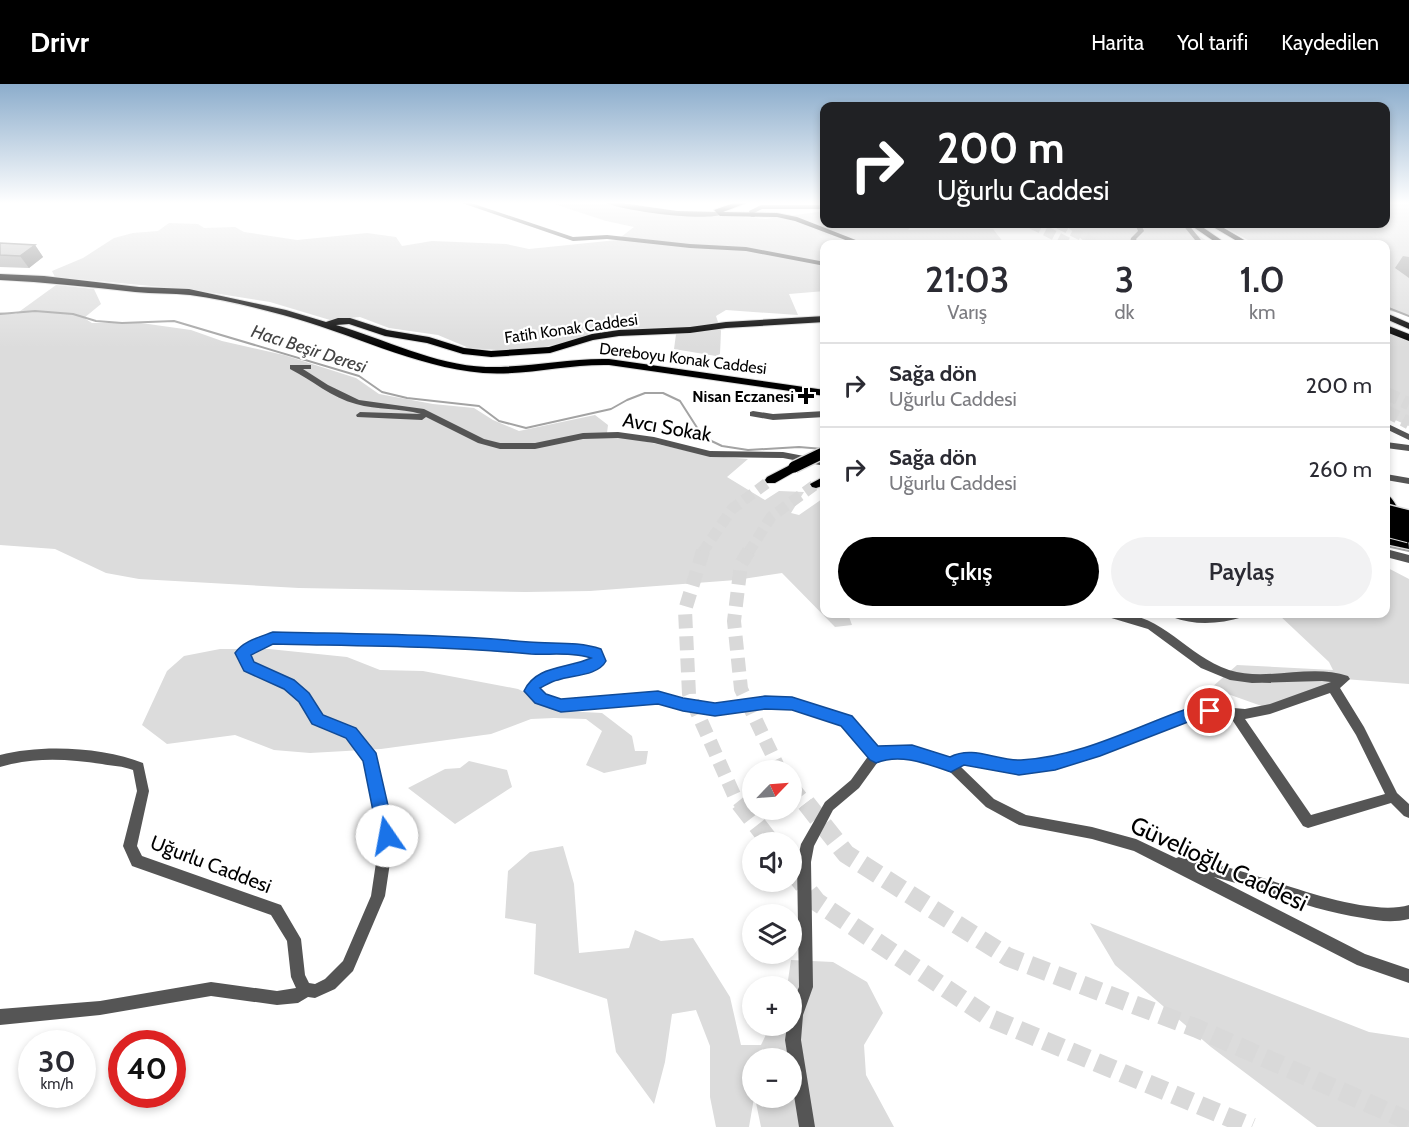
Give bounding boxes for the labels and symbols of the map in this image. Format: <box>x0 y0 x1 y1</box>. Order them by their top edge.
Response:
street label: Fatih Konak Caddesi <box>503 310 639 347</box>
water label: Hacı Beşir Deresi <box>248 320 371 378</box>
street label: Dereboyu Konak Caddesi <box>598 339 768 378</box>
place label: Nisan Eczanesi <box>692 387 794 406</box>
marker: Nisan Eczanesi <box>799 389 813 403</box>
street label: Avcı Sokak <box>621 407 713 447</box>
pin <box>1184 685 1235 736</box>
north arrow <box>742 760 802 820</box>
position arrow <box>355 804 419 868</box>
street label: Güvelioğlu Caddesi <box>1126 810 1312 917</box>
street label: Uğurlu Caddesi <box>147 830 275 898</box>
speed limit sign: 40 <box>108 1030 186 1108</box>

